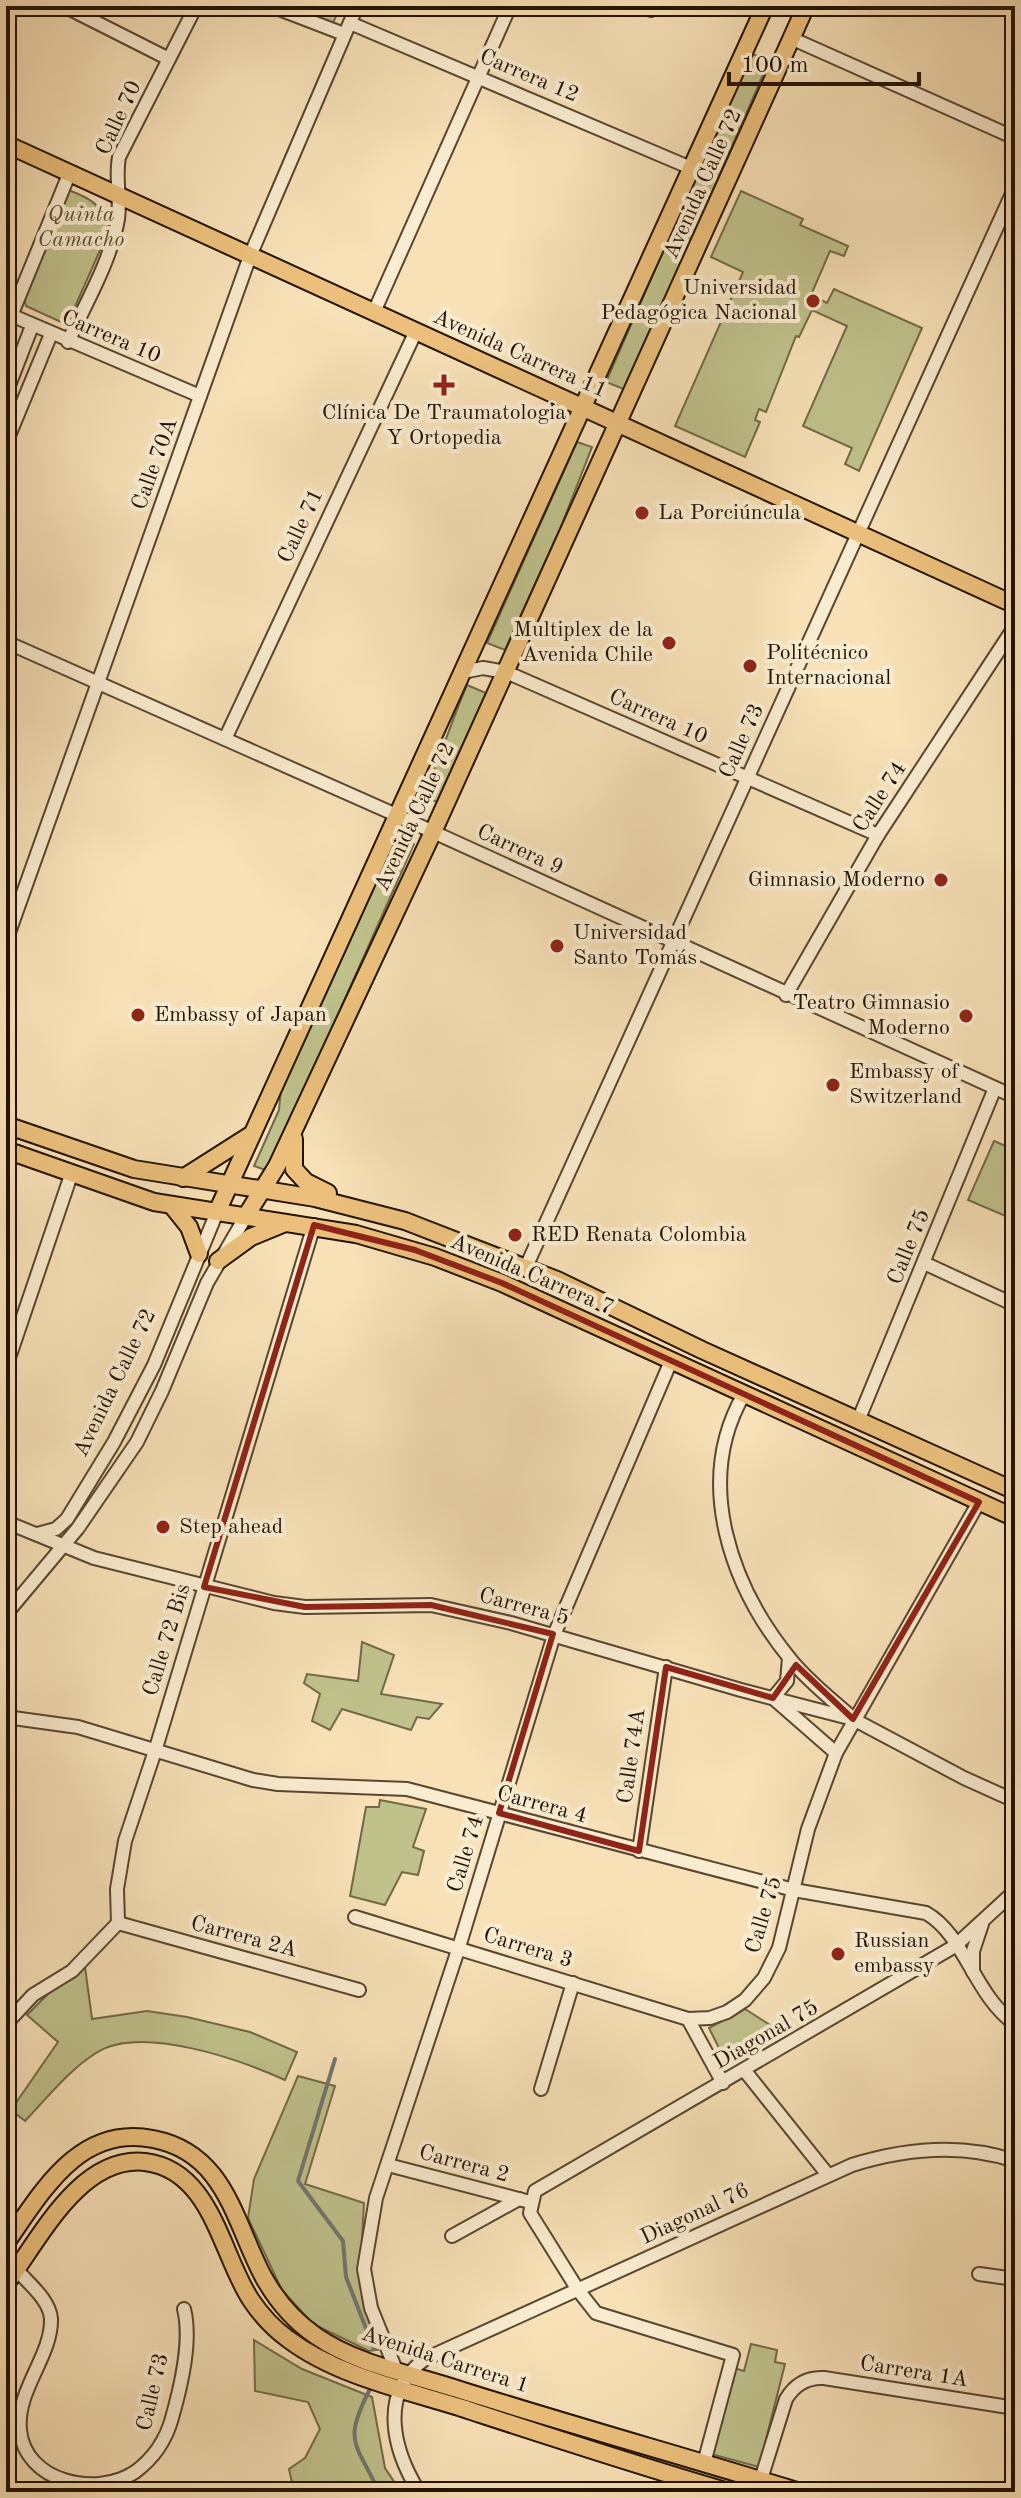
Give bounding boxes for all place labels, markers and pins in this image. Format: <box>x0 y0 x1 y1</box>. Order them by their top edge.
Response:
place label: Universidad Pedagógica Nacional <box>601 277 797 324</box>
marker: Universidad Pedagógica Nacional <box>804 292 822 310</box>
marker: Clínica De Traumatologia Y Ortopedia <box>433 374 455 396</box>
place label: Clínica De Traumatologia Y Ortopedia <box>322 402 566 449</box>
place label: La Porciúncula <box>658 502 801 524</box>
marker: La Porciúncula <box>633 504 651 522</box>
place label: Multiplex de la Avenida Chile <box>514 619 653 666</box>
marker: Multiplex de la Avenida Chile <box>660 634 678 652</box>
place label: Politécnico Internacional <box>766 642 891 689</box>
marker: Politécnico Internacional <box>741 657 759 675</box>
place label: Gimnasio Moderno <box>748 869 925 891</box>
marker: Gimnasio Moderno <box>932 871 950 889</box>
place label: Universidad Santo Tomás <box>573 922 697 969</box>
marker: Universidad Santo Tomás <box>548 937 566 955</box>
place label: Teatro Gimnasio Moderno <box>793 992 950 1039</box>
place label: Embassy of Japan <box>154 1004 327 1026</box>
marker: Embassy of Japan <box>129 1006 147 1024</box>
marker: Teatro Gimnasio Moderno <box>957 1007 975 1025</box>
place label: Embassy of Switzerland <box>849 1061 962 1108</box>
marker: Embassy of Switzerland <box>824 1076 842 1094</box>
place label: RED Renata Colombia <box>531 1224 747 1246</box>
marker: RED Renata Colombia <box>506 1226 524 1244</box>
place label: Step ahead <box>179 1516 283 1538</box>
marker: Step ahead <box>154 1518 172 1536</box>
place label: Russian embassy <box>854 1930 935 1977</box>
marker: Russian embassy <box>829 1945 847 1963</box>

